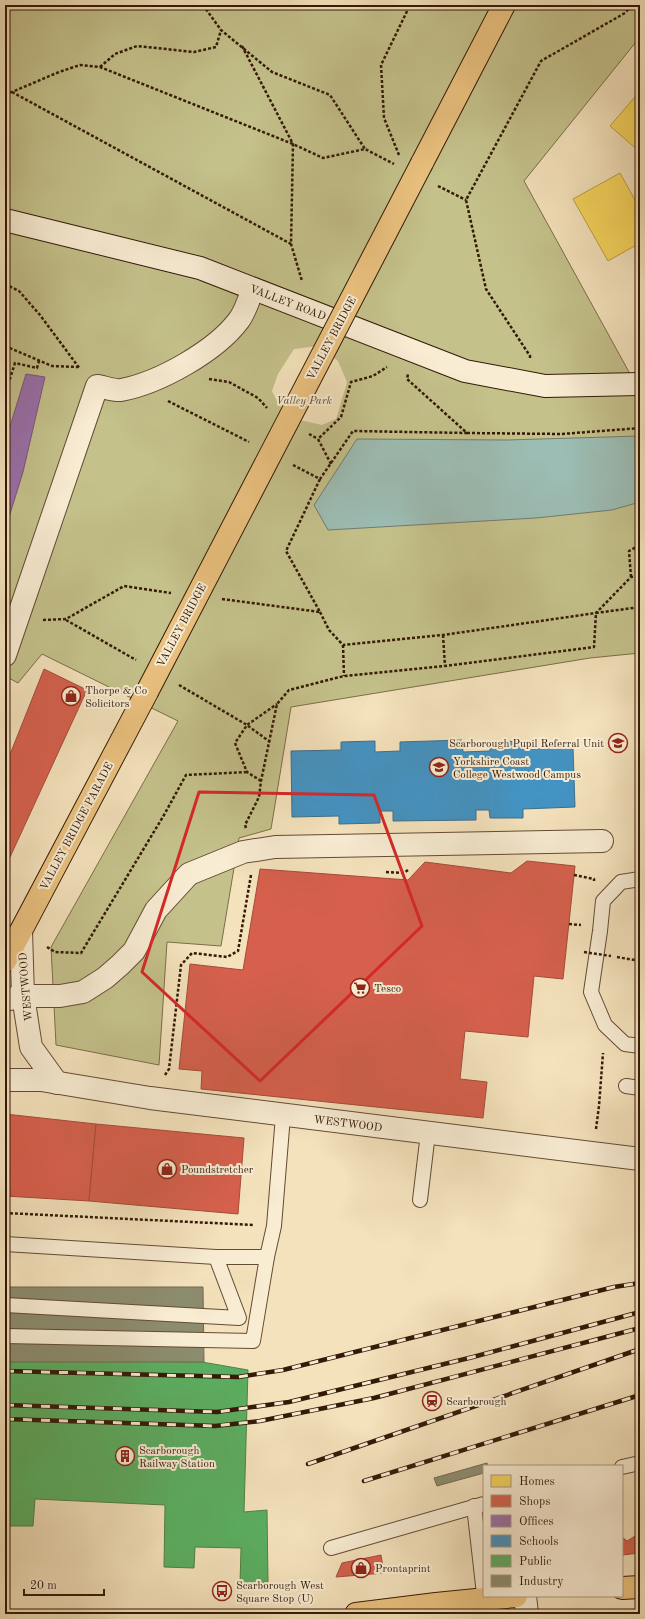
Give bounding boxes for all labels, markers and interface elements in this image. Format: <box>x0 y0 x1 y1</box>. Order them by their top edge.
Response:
street label: VALLEY ROAD <box>248 284 327 323</box>
street label: VALLEY BRIDGE <box>306 295 359 382</box>
park label: Valley Park <box>276 396 332 407</box>
street label: VALLEY BRIDGE <box>156 582 209 669</box>
shop icon: Thorpe & Co Solicitors <box>60 685 82 707</box>
place label: Thorpe & Co Solicitors <box>85 686 147 710</box>
school or university icon: Scarborough Pupil Referral Unit <box>607 732 629 754</box>
place label: Scarborough Pupil Referral Unit <box>449 739 604 750</box>
school or university icon: Yorkshire Coast College Westwood Campus <box>428 756 450 778</box>
place label: Yorkshire Coast College Westwood Campus <box>453 757 581 781</box>
street label: VALLEY BRIDGE PARADE <box>39 761 116 893</box>
street label: WESTWOOD <box>18 952 35 1022</box>
supermarket icon: Tesco <box>349 977 371 999</box>
place label: Tesco <box>374 984 401 995</box>
street label: WESTWOOD <box>313 1115 383 1134</box>
shop icon: Poundstretcher <box>156 1158 178 1180</box>
place label: Poundstretcher <box>181 1165 254 1176</box>
station icon: Scarborough <box>421 1390 443 1412</box>
place label: Scarborough <box>446 1397 506 1408</box>
building icon: Scarborough Railway Station <box>114 1445 136 1467</box>
place label: Scarborough Railway Station <box>139 1446 215 1470</box>
legend <box>483 1465 623 1597</box>
text: Homes <box>519 1476 555 1488</box>
text: Shops <box>519 1496 550 1508</box>
text: Offices <box>519 1516 554 1528</box>
text: Schools <box>519 1536 559 1548</box>
text: Public <box>519 1556 551 1568</box>
shop icon: Prontaprint <box>350 1557 372 1579</box>
place label: Prontaprint <box>375 1564 431 1575</box>
scale bar <box>24 1571 104 1597</box>
text: Industry <box>519 1576 564 1588</box>
text: 20 m <box>30 1580 57 1592</box>
bus stop icon: Scarborough West Square Stop (U) <box>211 1580 233 1602</box>
place label: Scarborough West Square Stop (U) <box>236 1581 324 1605</box>

